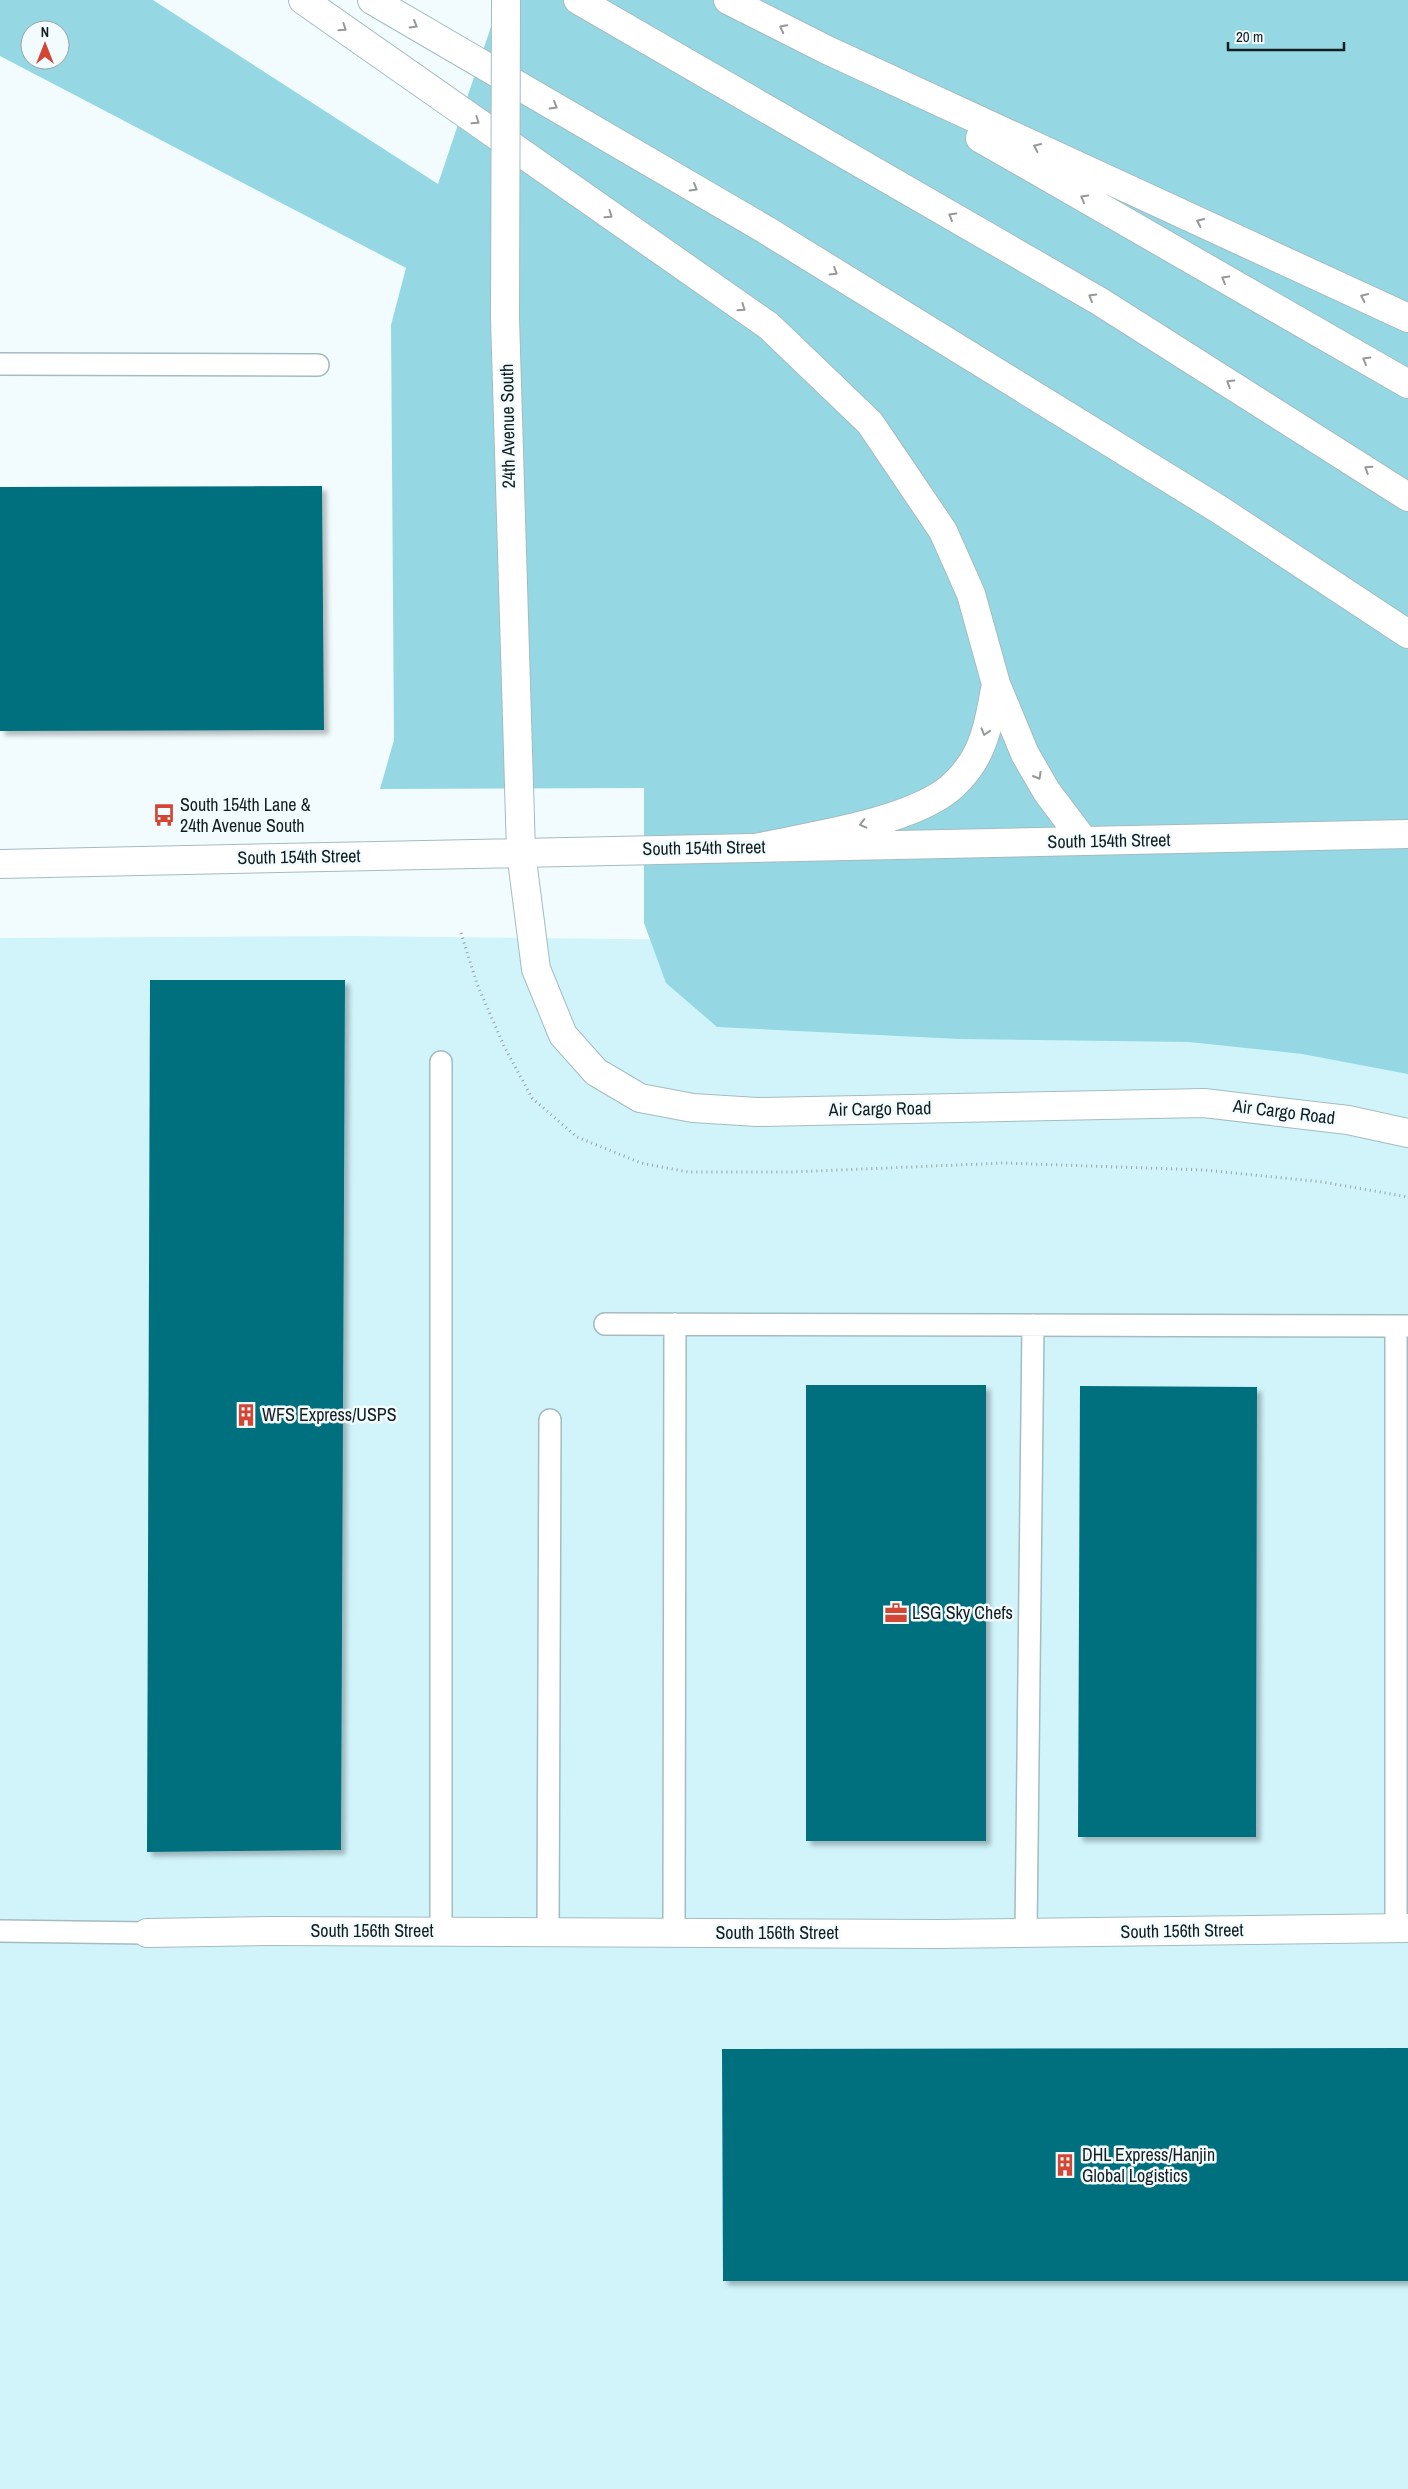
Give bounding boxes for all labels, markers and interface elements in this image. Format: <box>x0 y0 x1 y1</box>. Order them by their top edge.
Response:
one-way arrow <box>408 18 417 28</box>
north arrow <box>20 20 70 70</box>
scale bar <box>1228 20 1344 52</box>
one-way arrow <box>337 22 346 31</box>
text: N <box>41 23 49 41</box>
one-way arrow <box>779 24 788 34</box>
text: 20 m <box>1236 26 1263 47</box>
one-way arrow <box>549 100 558 110</box>
one-way arrow <box>470 115 480 124</box>
one-way arrow <box>1033 142 1042 153</box>
one-way arrow <box>689 182 698 192</box>
one-way arrow <box>1080 194 1089 204</box>
one-way arrow <box>603 209 613 218</box>
one-way arrow <box>948 212 957 222</box>
one-way arrow <box>1196 218 1205 228</box>
one-way arrow <box>828 265 837 275</box>
one-way arrow <box>1221 275 1230 285</box>
one-way arrow <box>1089 293 1098 303</box>
one-way arrow <box>1360 293 1369 304</box>
one-way arrow <box>736 302 746 311</box>
one-way arrow <box>1362 356 1371 366</box>
street label: 24th Avenue South <box>494 364 521 488</box>
one-way arrow <box>1226 380 1236 389</box>
one-way arrow <box>1364 466 1373 476</box>
one-way arrow <box>981 727 991 736</box>
one-way arrow <box>1031 771 1041 780</box>
place label: South 154th Lane & 24th Avenue South <box>180 792 311 838</box>
bus stop icon: South 154th Lane & 24th Avenue South <box>151 802 177 828</box>
one-way arrow <box>858 818 867 829</box>
street label: South 154th Street <box>1047 827 1171 854</box>
street label: South 154th Street <box>642 834 766 861</box>
street label: South 154th Street <box>237 843 361 870</box>
street label: Air Cargo Road <box>1231 1093 1336 1130</box>
street label: Air Cargo Road <box>828 1095 931 1122</box>
building icon: WFS Express/USPS <box>233 1402 259 1428</box>
place label: WFS Express/USPS <box>262 1402 397 1427</box>
office icon: LSG Sky Chefs <box>883 1600 909 1626</box>
place label: LSG Sky Chefs <box>912 1600 1013 1625</box>
street label: South 156th Street <box>1120 1917 1244 1944</box>
street label: South 156th Street <box>310 1918 434 1943</box>
street label: South 156th Street <box>715 1920 839 1945</box>
place label: DHL Express/Hanjin Global Logistics <box>1082 2142 1215 2188</box>
building icon: DHL Express/Hanjin Global Logistics <box>1052 2152 1078 2178</box>

